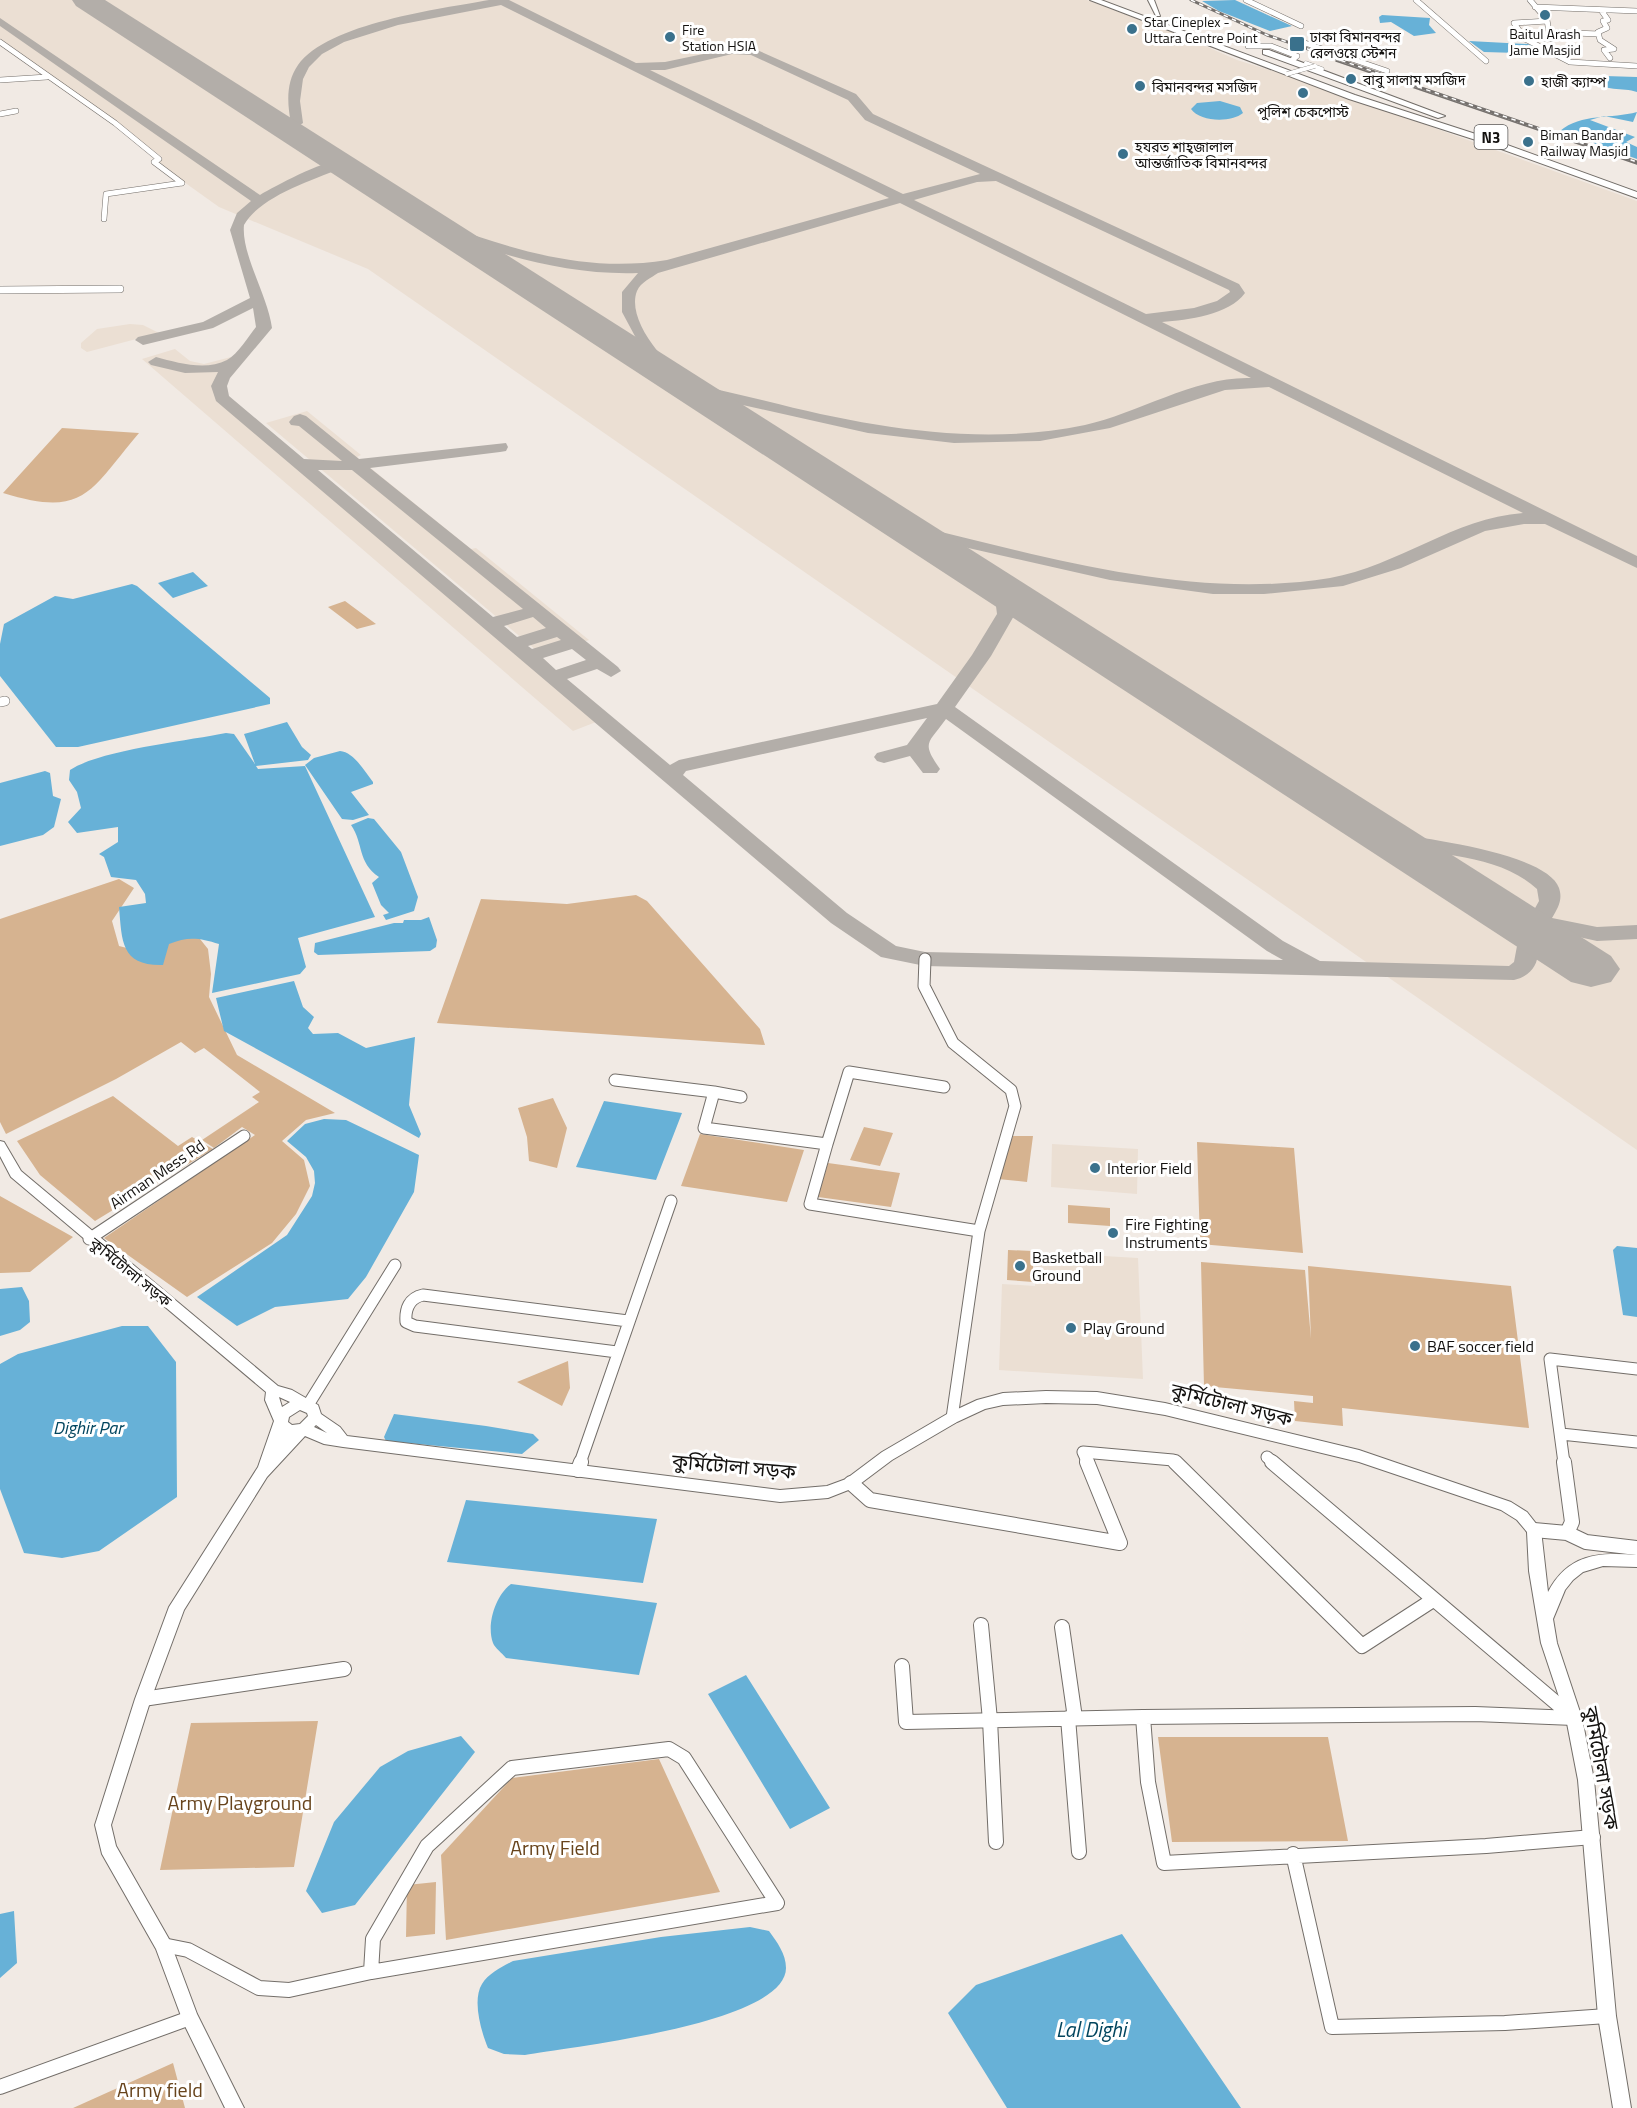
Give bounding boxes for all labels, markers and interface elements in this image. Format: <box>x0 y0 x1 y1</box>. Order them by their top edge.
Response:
marker: Baitul Arash Jame Masjid <box>1538 8 1552 22</box>
place label: Star Cineplex - Uttara Centre Point <box>1144 11 1258 48</box>
place label: Fire Station HSIA <box>682 19 757 56</box>
marker: Star Cineplex - Uttara Centre Point <box>1125 22 1139 36</box>
place label: Baitul Arash Jame Masjid <box>1509 23 1581 60</box>
place label: ঢাকা বিমানবন্দর রেলওয়ে স্টেশন <box>1309 26 1402 63</box>
marker: Fire Station HSIA <box>663 30 677 44</box>
marker: ঢাকা বিমানবন্দর রেলওয়ে স্টেশন <box>1288 35 1306 53</box>
place label: বাবু সালাম মসজিদ <box>1362 69 1466 90</box>
place label: হাজী ক্যাম্প <box>1540 71 1607 92</box>
marker: বাবু সালাম মসজিদ <box>1344 72 1358 86</box>
marker: হাজী ক্যাম্প <box>1522 74 1536 88</box>
place label: বিমানবন্দর মসজিদ <box>1151 76 1258 97</box>
marker: বিমানবন্দর মসজিদ <box>1133 79 1147 93</box>
marker: পুলিশ চেকপোস্ট <box>1296 86 1310 100</box>
place label: পুলিশ চেকপোস্ট <box>1257 101 1350 122</box>
place label: Biman Bandar Railway Masjid <box>1540 124 1628 161</box>
road number: N3 <box>1474 125 1508 149</box>
marker: Biman Bandar Railway Masjid <box>1521 135 1535 149</box>
place label: হযরত শাহ্‌জালাল আন্তর্জাতিক বিমানবন্দর <box>1134 136 1268 173</box>
marker: হযরত শাহ্‌জালাল আন্তর্জাতিক বিমানবন্দর <box>1116 147 1130 161</box>
street label: Airman Mess Rd <box>105 1133 209 1215</box>
place label: Interior Field <box>1107 1156 1192 1180</box>
marker: Interior Field <box>1088 1161 1102 1175</box>
place label: Fire Fighting Instruments <box>1125 1212 1209 1254</box>
marker: Fire Fighting Instruments <box>1106 1226 1120 1240</box>
street label: কুর্মিটোলা সড়ক <box>84 1231 178 1313</box>
place label: Basketball Ground <box>1032 1245 1102 1287</box>
marker: Basketball Ground <box>1013 1259 1027 1273</box>
place label: Play Ground <box>1083 1316 1165 1340</box>
marker: Play Ground <box>1064 1321 1078 1335</box>
place label: BAF soccer field <box>1427 1334 1534 1358</box>
marker: BAF soccer field <box>1408 1339 1422 1353</box>
street label: কুর্মিটোলা সড়ক <box>1167 1374 1297 1434</box>
water label: Dighir Par <box>53 1414 125 1441</box>
street label: কুর্মিটোলা সড়ক <box>670 1445 798 1487</box>
street label: কুর্মিটোলা সড়ক <box>1576 1703 1628 1833</box>
park label: Army Playground <box>168 1787 312 1818</box>
park label: Army Field <box>510 1832 600 1863</box>
water label: Lal Dighi <box>1056 2013 1129 2045</box>
park label: Army field <box>117 2074 203 2105</box>

